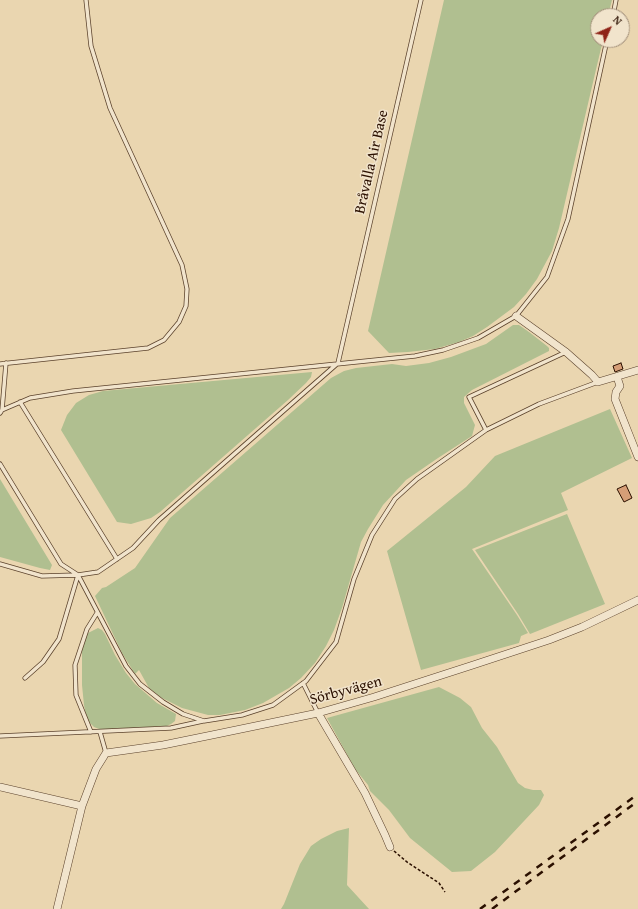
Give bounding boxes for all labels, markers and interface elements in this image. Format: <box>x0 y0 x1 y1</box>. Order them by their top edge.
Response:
north arrow <box>590 8 630 48</box>
text: N <box>610 12 626 28</box>
street label: Bråvalla Air Base <box>351 108 393 216</box>
street label: Sörbyvägen <box>308 673 384 709</box>

